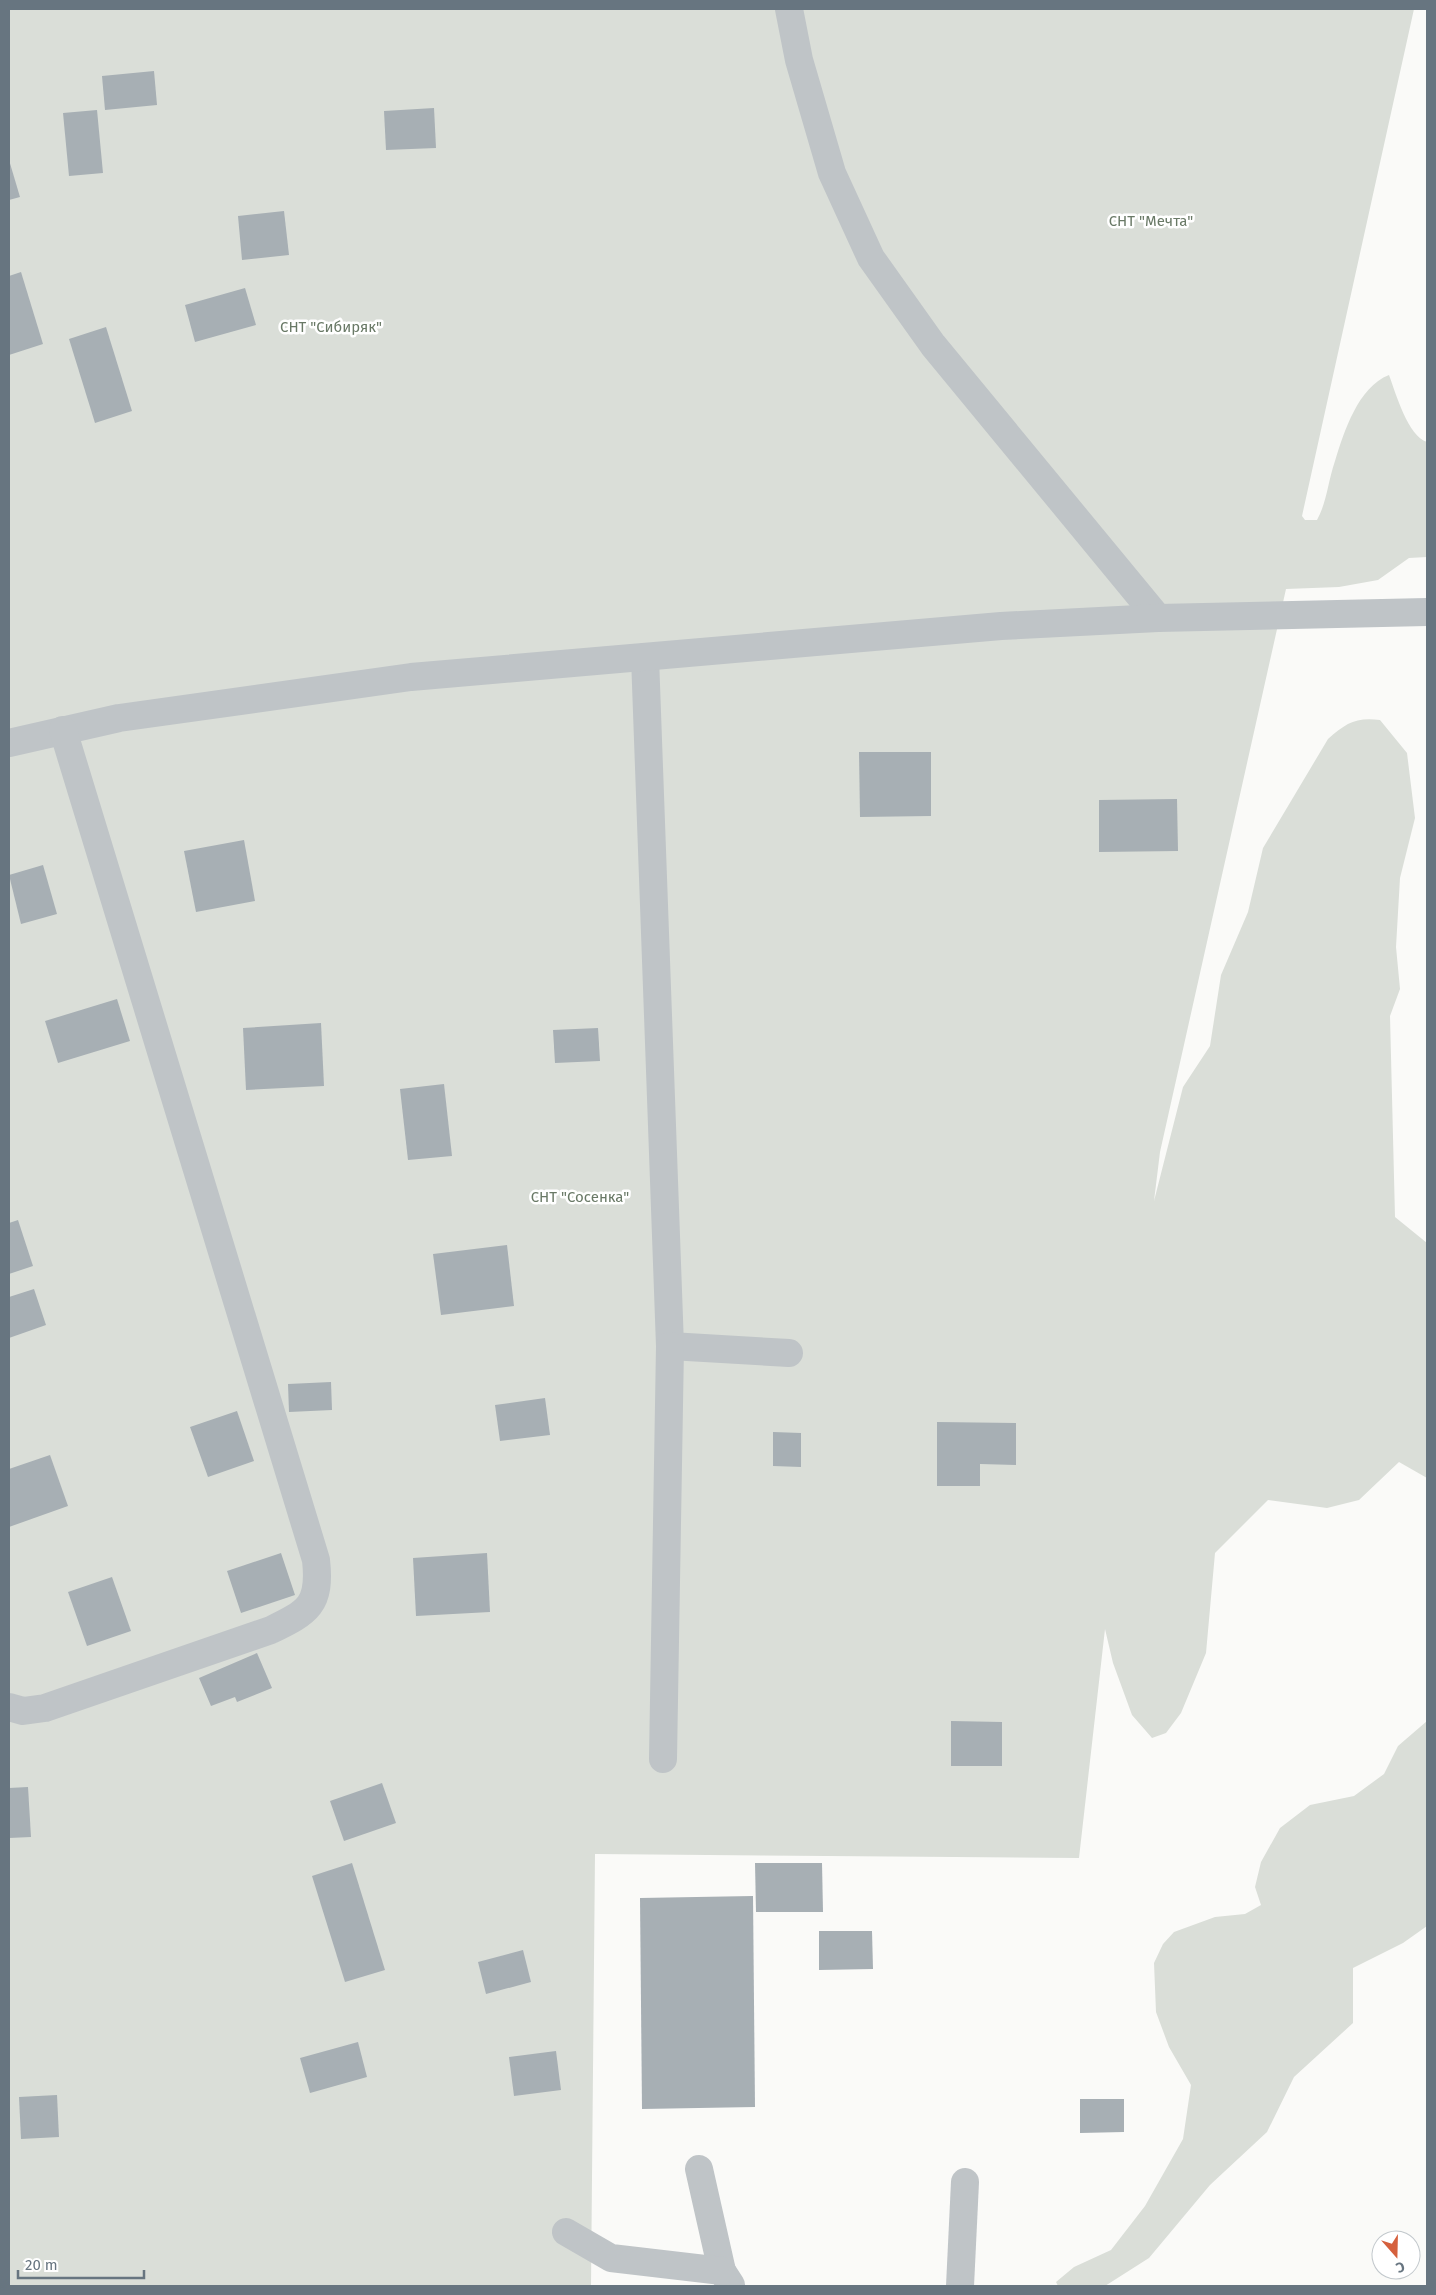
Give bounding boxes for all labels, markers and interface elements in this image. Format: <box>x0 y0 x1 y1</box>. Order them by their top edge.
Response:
park label: СНТ "Мечта" <box>1109 212 1193 230</box>
park label: СНТ "Сибиряк" <box>280 318 382 336</box>
park label: СНТ "Сосенка" <box>531 1188 629 1206</box>
north arrow <box>1371 2230 1421 2280</box>
scale bar <box>18 2248 144 2280</box>
text: 20 m <box>25 2256 58 2274</box>
text: С <box>1394 2257 1407 2276</box>

